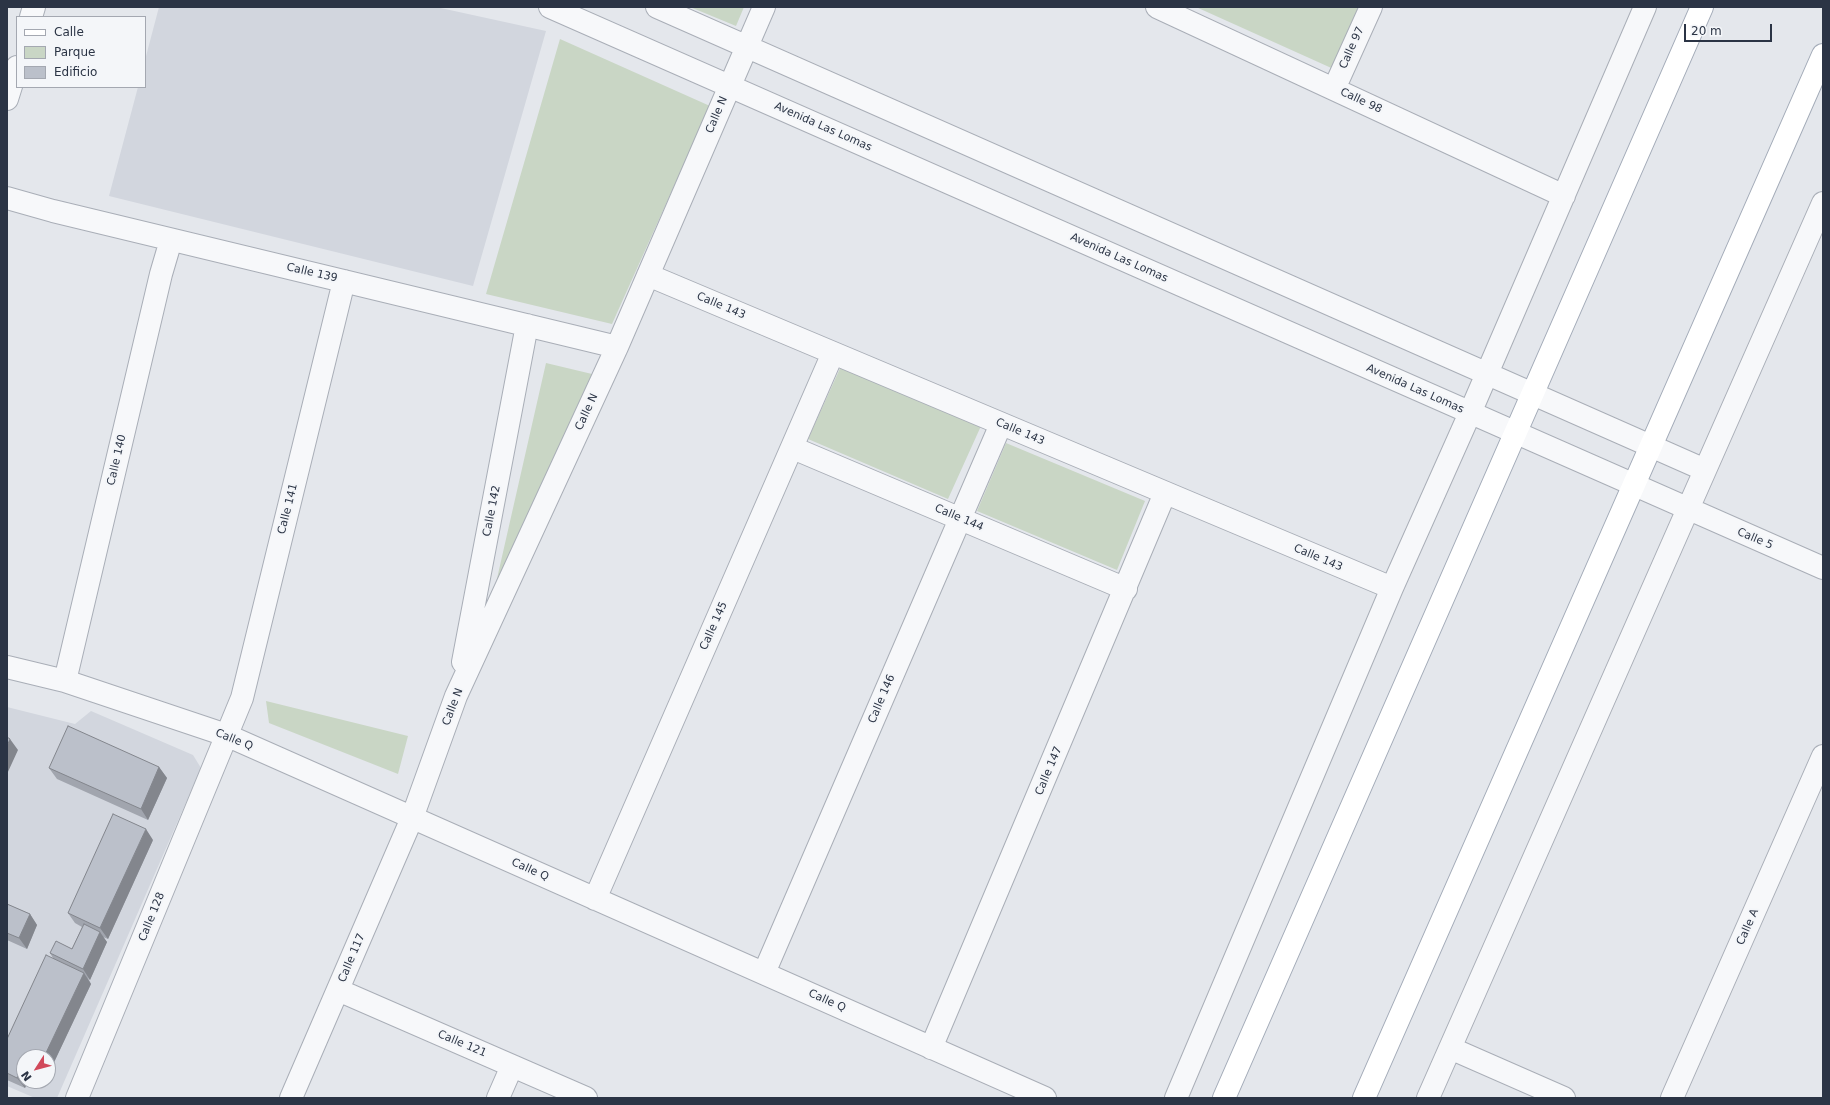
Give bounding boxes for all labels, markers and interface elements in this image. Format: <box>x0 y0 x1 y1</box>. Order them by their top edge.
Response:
legend <box>16 16 146 88</box>
scale bar <box>1686 16 1774 42</box>
text: 20 m <box>1691 24 1722 38</box>
text: Calle <box>54 25 84 39</box>
street label: Calle 97 <box>1337 25 1367 71</box>
text: Parque <box>54 45 95 59</box>
text: Edificio <box>54 65 97 79</box>
street label: Calle 98 <box>1338 86 1384 116</box>
street label: Calle N <box>703 94 731 136</box>
street label: Avenida Las Lomas <box>772 100 874 154</box>
street label: Avenida Las Lomas <box>1068 231 1170 285</box>
street label: Calle 139 <box>285 261 339 285</box>
street label: Calle 143 <box>695 290 747 322</box>
street label: Avenida Las Lomas <box>1364 362 1466 416</box>
street label: Calle N <box>573 392 601 432</box>
street label: Calle 143 <box>994 416 1046 448</box>
street label: Calle 140 <box>105 433 129 487</box>
street label: Calle 141 <box>275 482 301 536</box>
street label: Calle 142 <box>481 484 503 538</box>
street label: Calle 144 <box>933 502 985 534</box>
street label: Calle 5 <box>1735 526 1775 552</box>
street label: Calle 143 <box>1292 542 1344 574</box>
street label: Calle 145 <box>697 600 731 652</box>
street label: Calle 146 <box>866 673 898 725</box>
street label: Calle N <box>440 686 466 728</box>
street label: Calle Q <box>213 726 255 754</box>
street label: Calle 147 <box>1033 745 1065 797</box>
street label: Calle Q <box>509 856 551 884</box>
street label: Calle 128 <box>136 891 168 943</box>
street label: Calle A <box>1734 907 1762 947</box>
street label: Calle 117 <box>336 932 368 984</box>
street label: Calle Q <box>806 987 848 1015</box>
street label: Calle 121 <box>436 1028 488 1060</box>
north arrow <box>16 1049 56 1089</box>
text: N <box>19 1068 35 1083</box>

